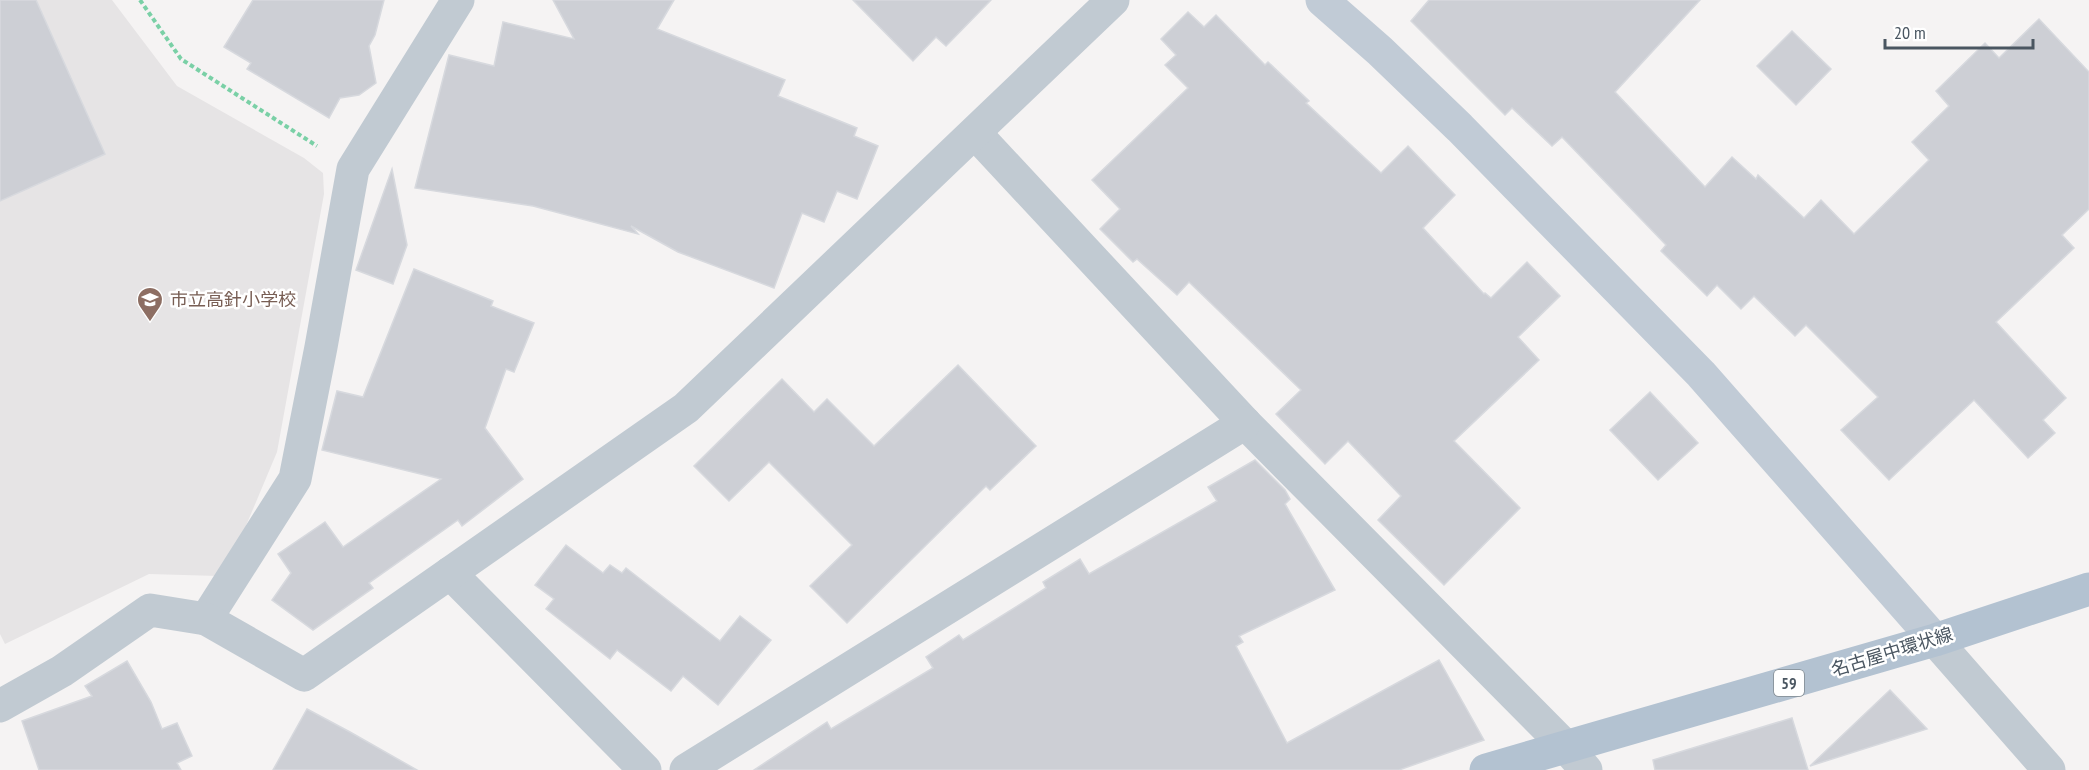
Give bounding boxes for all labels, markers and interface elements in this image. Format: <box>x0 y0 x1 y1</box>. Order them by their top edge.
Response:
scale bar <box>1885 12 2034 50</box>
text: 20 m <box>1894 21 1926 44</box>
school or university icon: 市立高針小学校 <box>135 285 165 323</box>
place label: 市立高針小学校 <box>170 288 296 311</box>
street label: 名古屋中環状線 <box>1828 622 1955 681</box>
road number: 59 <box>1774 670 1804 696</box>

